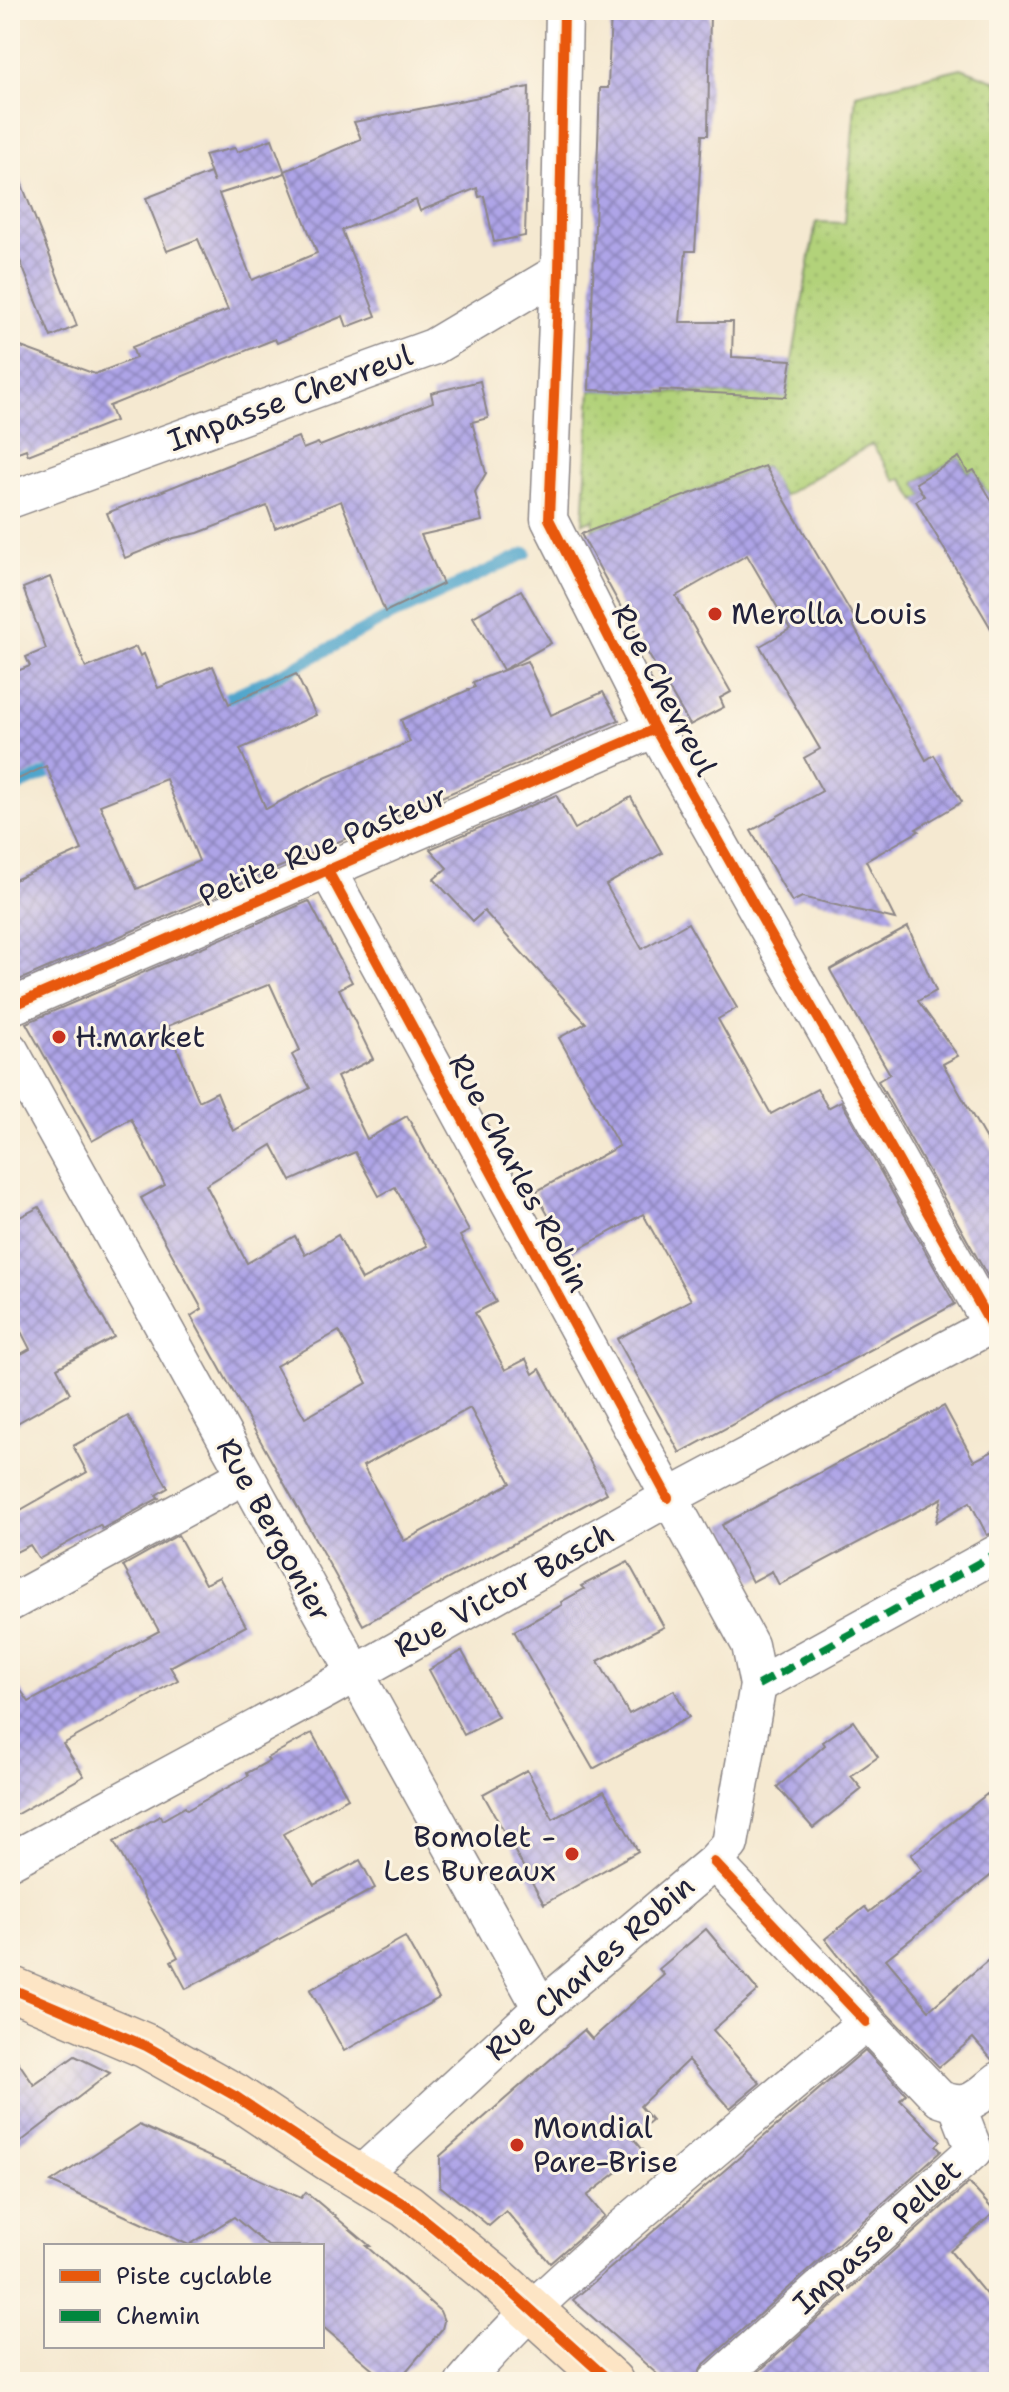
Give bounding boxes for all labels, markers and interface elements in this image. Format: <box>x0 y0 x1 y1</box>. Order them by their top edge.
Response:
street label: Impasse Chevreul <box>162 334 418 461</box>
place label: Merolla Louis <box>731 593 927 634</box>
street label: Rue Chevreul <box>602 597 727 783</box>
marker: Merolla Louis <box>706 605 724 623</box>
street label: Petite Rue Pasteur <box>192 775 453 916</box>
place label: H.market <box>75 1016 205 1057</box>
marker: H.market <box>50 1028 68 1046</box>
street label: Rue Charles Robin <box>439 1046 600 1299</box>
street label: Rue Bergonier <box>207 1431 342 1629</box>
street label: Rue Victor Basch <box>387 1512 621 1667</box>
place label: Bomolet - Les Bureaux <box>383 1816 556 1891</box>
marker: Bomolet - Les Bureaux <box>563 1845 581 1863</box>
street label: Rue Charles Robin <box>476 1865 703 2070</box>
place label: Mondial Pare-Brise <box>533 2107 678 2182</box>
marker: Mondial Pare-Brise <box>508 2136 526 2154</box>
street label: Impasse Pellet <box>784 2150 970 2323</box>
legend <box>44 2244 324 2348</box>
text: Piste cyclable <box>116 2260 273 2292</box>
text: Chemin <box>116 2300 200 2332</box>

